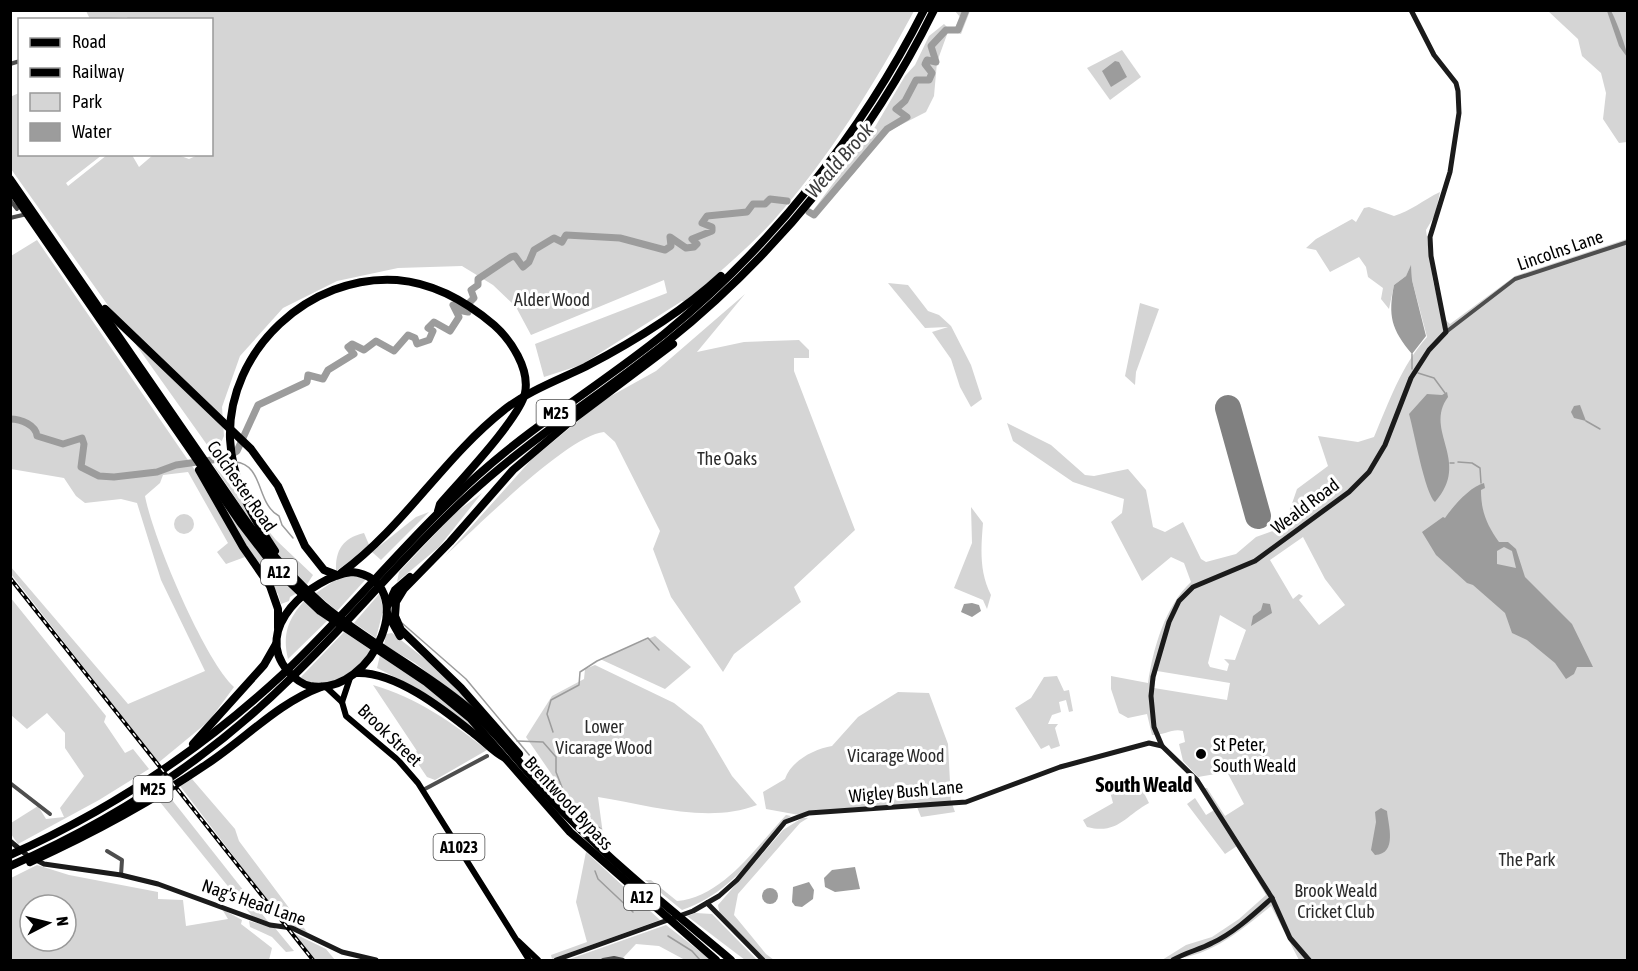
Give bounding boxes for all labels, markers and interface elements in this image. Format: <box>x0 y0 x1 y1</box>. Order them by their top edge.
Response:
legend <box>18 18 213 156</box>
text: Road <box>72 31 106 52</box>
text: Railway <box>72 61 124 82</box>
text: Park <box>72 91 102 112</box>
water label: Weald Brook <box>800 118 878 202</box>
text: Water <box>72 121 112 142</box>
street label: Lincolns Lane <box>1514 226 1606 274</box>
park label: Alder Wood <box>514 289 590 310</box>
road number: M25 <box>536 400 576 426</box>
street label: Colchester Road <box>203 436 281 536</box>
park label: The Oaks <box>697 448 757 469</box>
street label: Weald Road <box>1267 474 1343 538</box>
road number: A12 <box>261 559 297 585</box>
street label: Brook Street <box>354 699 426 771</box>
park label: Lower Vicarage Wood <box>555 716 653 758</box>
place label: St Peter, South Weald <box>1213 734 1296 776</box>
park label: Vicarage Wood <box>847 745 945 766</box>
marker: St Peter, South Weald <box>1194 747 1208 761</box>
street label: Brentwood Bypass <box>520 752 618 854</box>
district label: South Weald <box>1095 772 1193 796</box>
road number: M25 <box>134 776 172 802</box>
street label: Wigley Bush Lane <box>848 776 964 806</box>
road number: A1023 <box>434 834 484 860</box>
park label: The Park <box>1499 849 1556 870</box>
street label: Nag's Head Lane <box>199 874 309 930</box>
park label: Brook Weald Cricket Club <box>1294 880 1378 922</box>
road number: A12 <box>624 884 660 910</box>
north arrow <box>18 893 78 953</box>
text: N <box>53 915 72 927</box>

